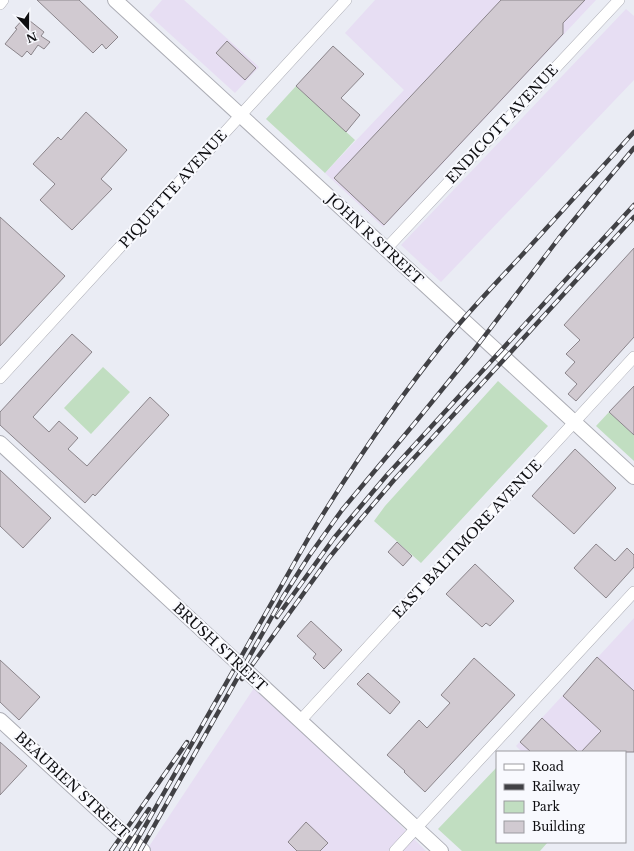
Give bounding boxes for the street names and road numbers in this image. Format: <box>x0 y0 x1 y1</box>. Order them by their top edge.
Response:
street label: ENDICOTT AVENUE <box>442 61 562 187</box>
street label: PIQUETTE AVENUE <box>115 126 231 252</box>
street label: JOHN R STREET <box>322 188 427 288</box>
street label: EAST BALTIMORE AVENUE <box>389 456 545 622</box>
street label: BRUSH STREET <box>169 599 271 695</box>
street label: BEAUBIEN STREET <box>11 728 133 842</box>

